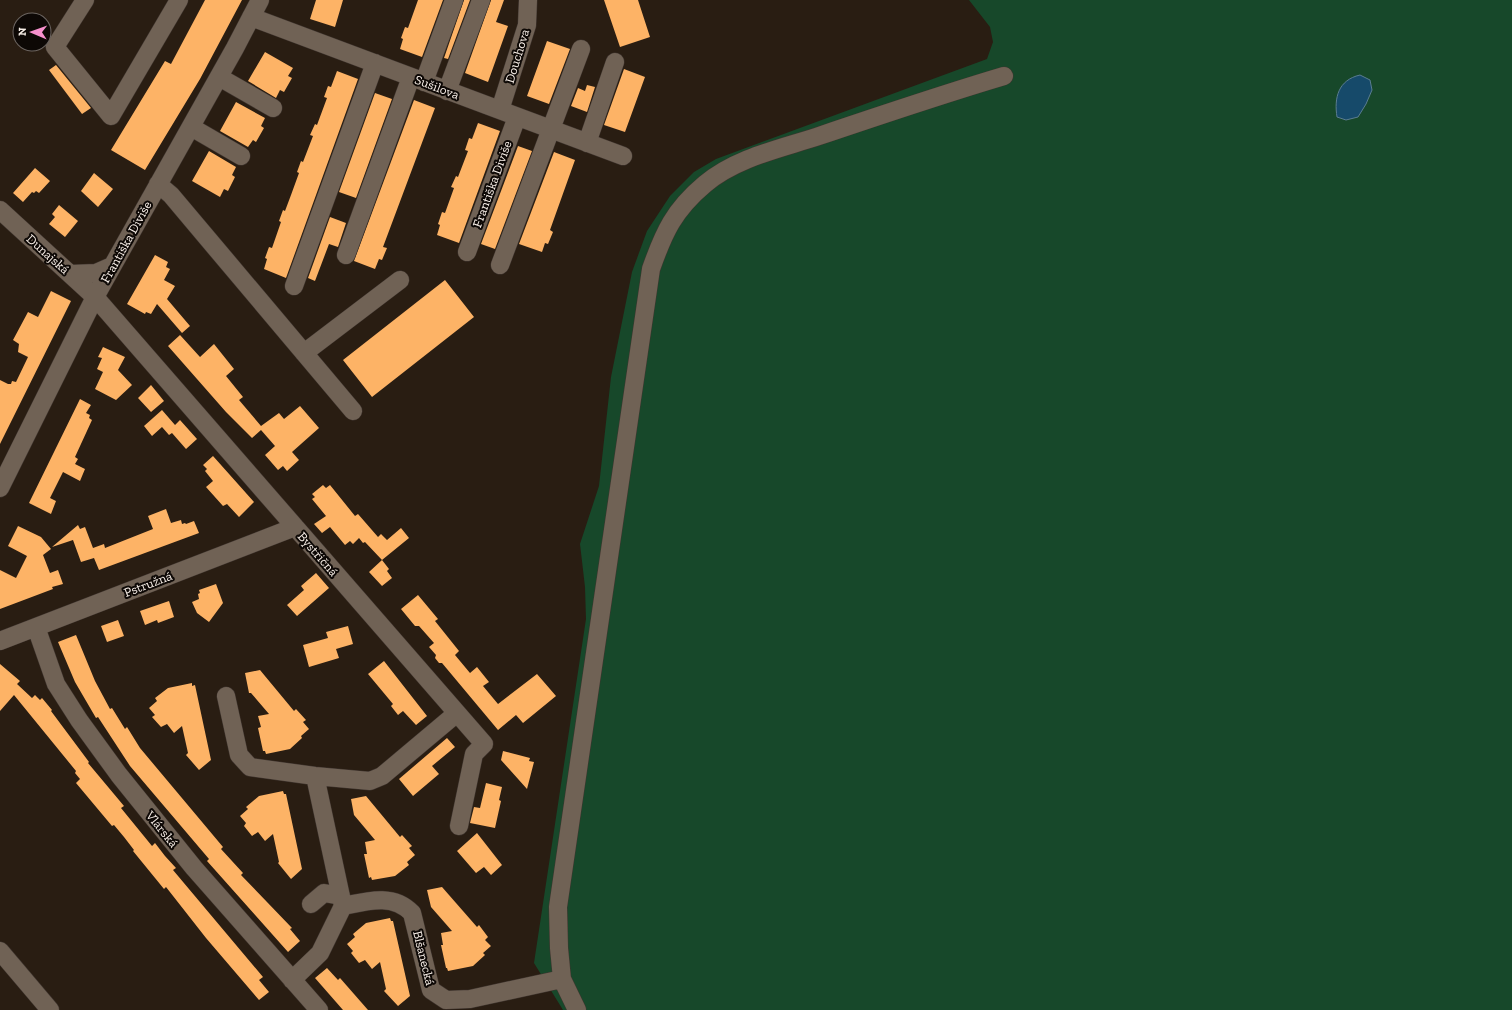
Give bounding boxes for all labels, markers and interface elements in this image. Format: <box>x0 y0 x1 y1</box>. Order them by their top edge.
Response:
north arrow <box>12 12 52 52</box>
street label: Douchova <box>502 26 533 85</box>
text: N <box>16 27 29 36</box>
street label: Sušilova <box>413 72 462 103</box>
street label: Františka Diviše <box>469 139 515 229</box>
street label: Františka Diviše <box>97 198 155 286</box>
street label: Dunajská <box>23 231 73 278</box>
street label: Bystřičná <box>295 529 342 580</box>
street label: Pstružná <box>122 568 175 600</box>
street label: Vlárská <box>142 807 182 851</box>
street label: Blšanecká <box>410 929 438 988</box>

